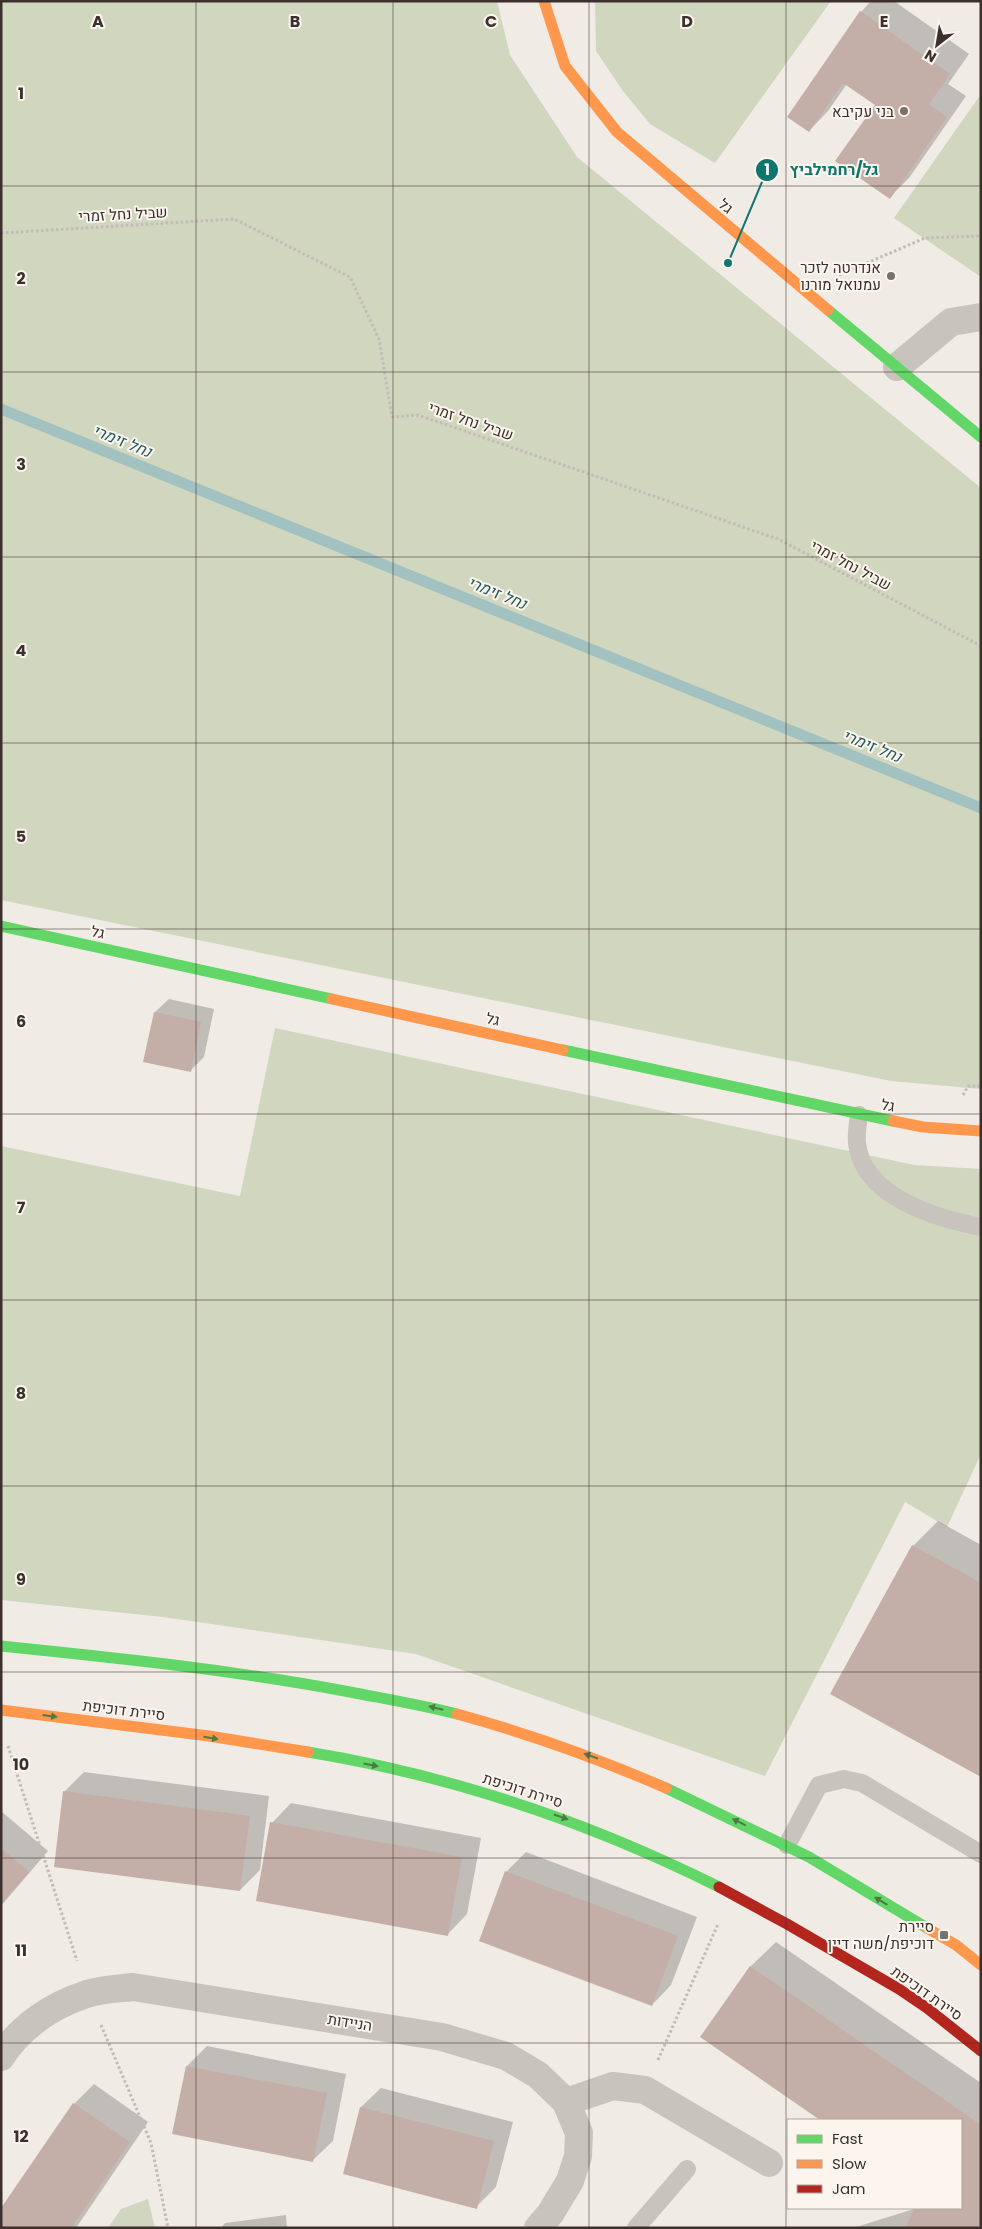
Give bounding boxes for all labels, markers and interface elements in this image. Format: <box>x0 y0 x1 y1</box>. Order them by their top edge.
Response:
text: A <box>92 10 104 33</box>
text: B <box>290 10 300 33</box>
text: C <box>485 10 497 33</box>
text: D <box>681 10 693 33</box>
text: E <box>880 10 888 33</box>
north arrow <box>912 20 962 70</box>
text: N <box>921 45 940 67</box>
text: 1 <box>18 82 24 105</box>
place label: בני עקיבא <box>832 101 894 122</box>
marker: בני עקיבא <box>898 105 910 117</box>
callout: גל/רחמילביץ <box>754 154 888 185</box>
text: גל/רחמילביץ <box>790 158 878 181</box>
text: 1 <box>764 159 770 180</box>
street label: גל <box>714 194 738 219</box>
street label: שביל נחל זמרי <box>78 201 168 227</box>
place label: אנדרטה לזכר עמנואל מורנו <box>800 257 881 295</box>
text: 2 <box>16 267 26 290</box>
marker: אנדרטה לזכר עמנואל מורנו <box>885 270 897 282</box>
street label: שביל נחל זמרי <box>425 397 517 445</box>
water label: נחל זימרי <box>89 419 156 464</box>
text: 3 <box>16 453 26 476</box>
street label: שביל נחל זמרי <box>807 535 895 595</box>
water label: נחל זימרי <box>464 571 531 616</box>
text: 4 <box>16 639 27 662</box>
water label: נחל זימרי <box>839 724 906 769</box>
text: 5 <box>16 825 26 848</box>
street label: גל <box>89 920 107 944</box>
street label: גל <box>484 1007 502 1031</box>
text: 6 <box>16 1010 26 1033</box>
street label: גל <box>880 1093 897 1117</box>
text: 7 <box>17 1196 26 1219</box>
text: 8 <box>16 1382 26 1405</box>
text: 9 <box>16 1568 26 1591</box>
street label: סיירת דוכיפת <box>82 1695 166 1725</box>
one-way arrow <box>428 1704 443 1712</box>
one-way arrow <box>42 1712 58 1720</box>
one-way arrow <box>203 1734 219 1742</box>
one-way arrow <box>583 1752 598 1759</box>
text: 10 <box>13 1753 29 1776</box>
one-way arrow <box>363 1761 378 1769</box>
street label: סיירת דוכיפת <box>480 1767 566 1813</box>
one-way arrow <box>554 1814 569 1822</box>
one-way arrow <box>732 1818 746 1826</box>
one-way arrow <box>875 1896 888 1905</box>
place label: סיירת דוכיפת/משה דיין <box>828 1916 934 1954</box>
marker: סיירת דוכיפת/משה דיין <box>938 1929 950 1941</box>
text: 11 <box>15 1939 27 1962</box>
street label: סיירת דוכיפת <box>887 1961 967 2025</box>
street label: הניידות <box>326 2008 374 2036</box>
legend <box>787 2119 962 2209</box>
text: 12 <box>13 2125 29 2148</box>
text: Fast <box>832 2128 863 2149</box>
text: Slow <box>832 2153 867 2174</box>
text: Jam <box>832 2178 866 2199</box>

